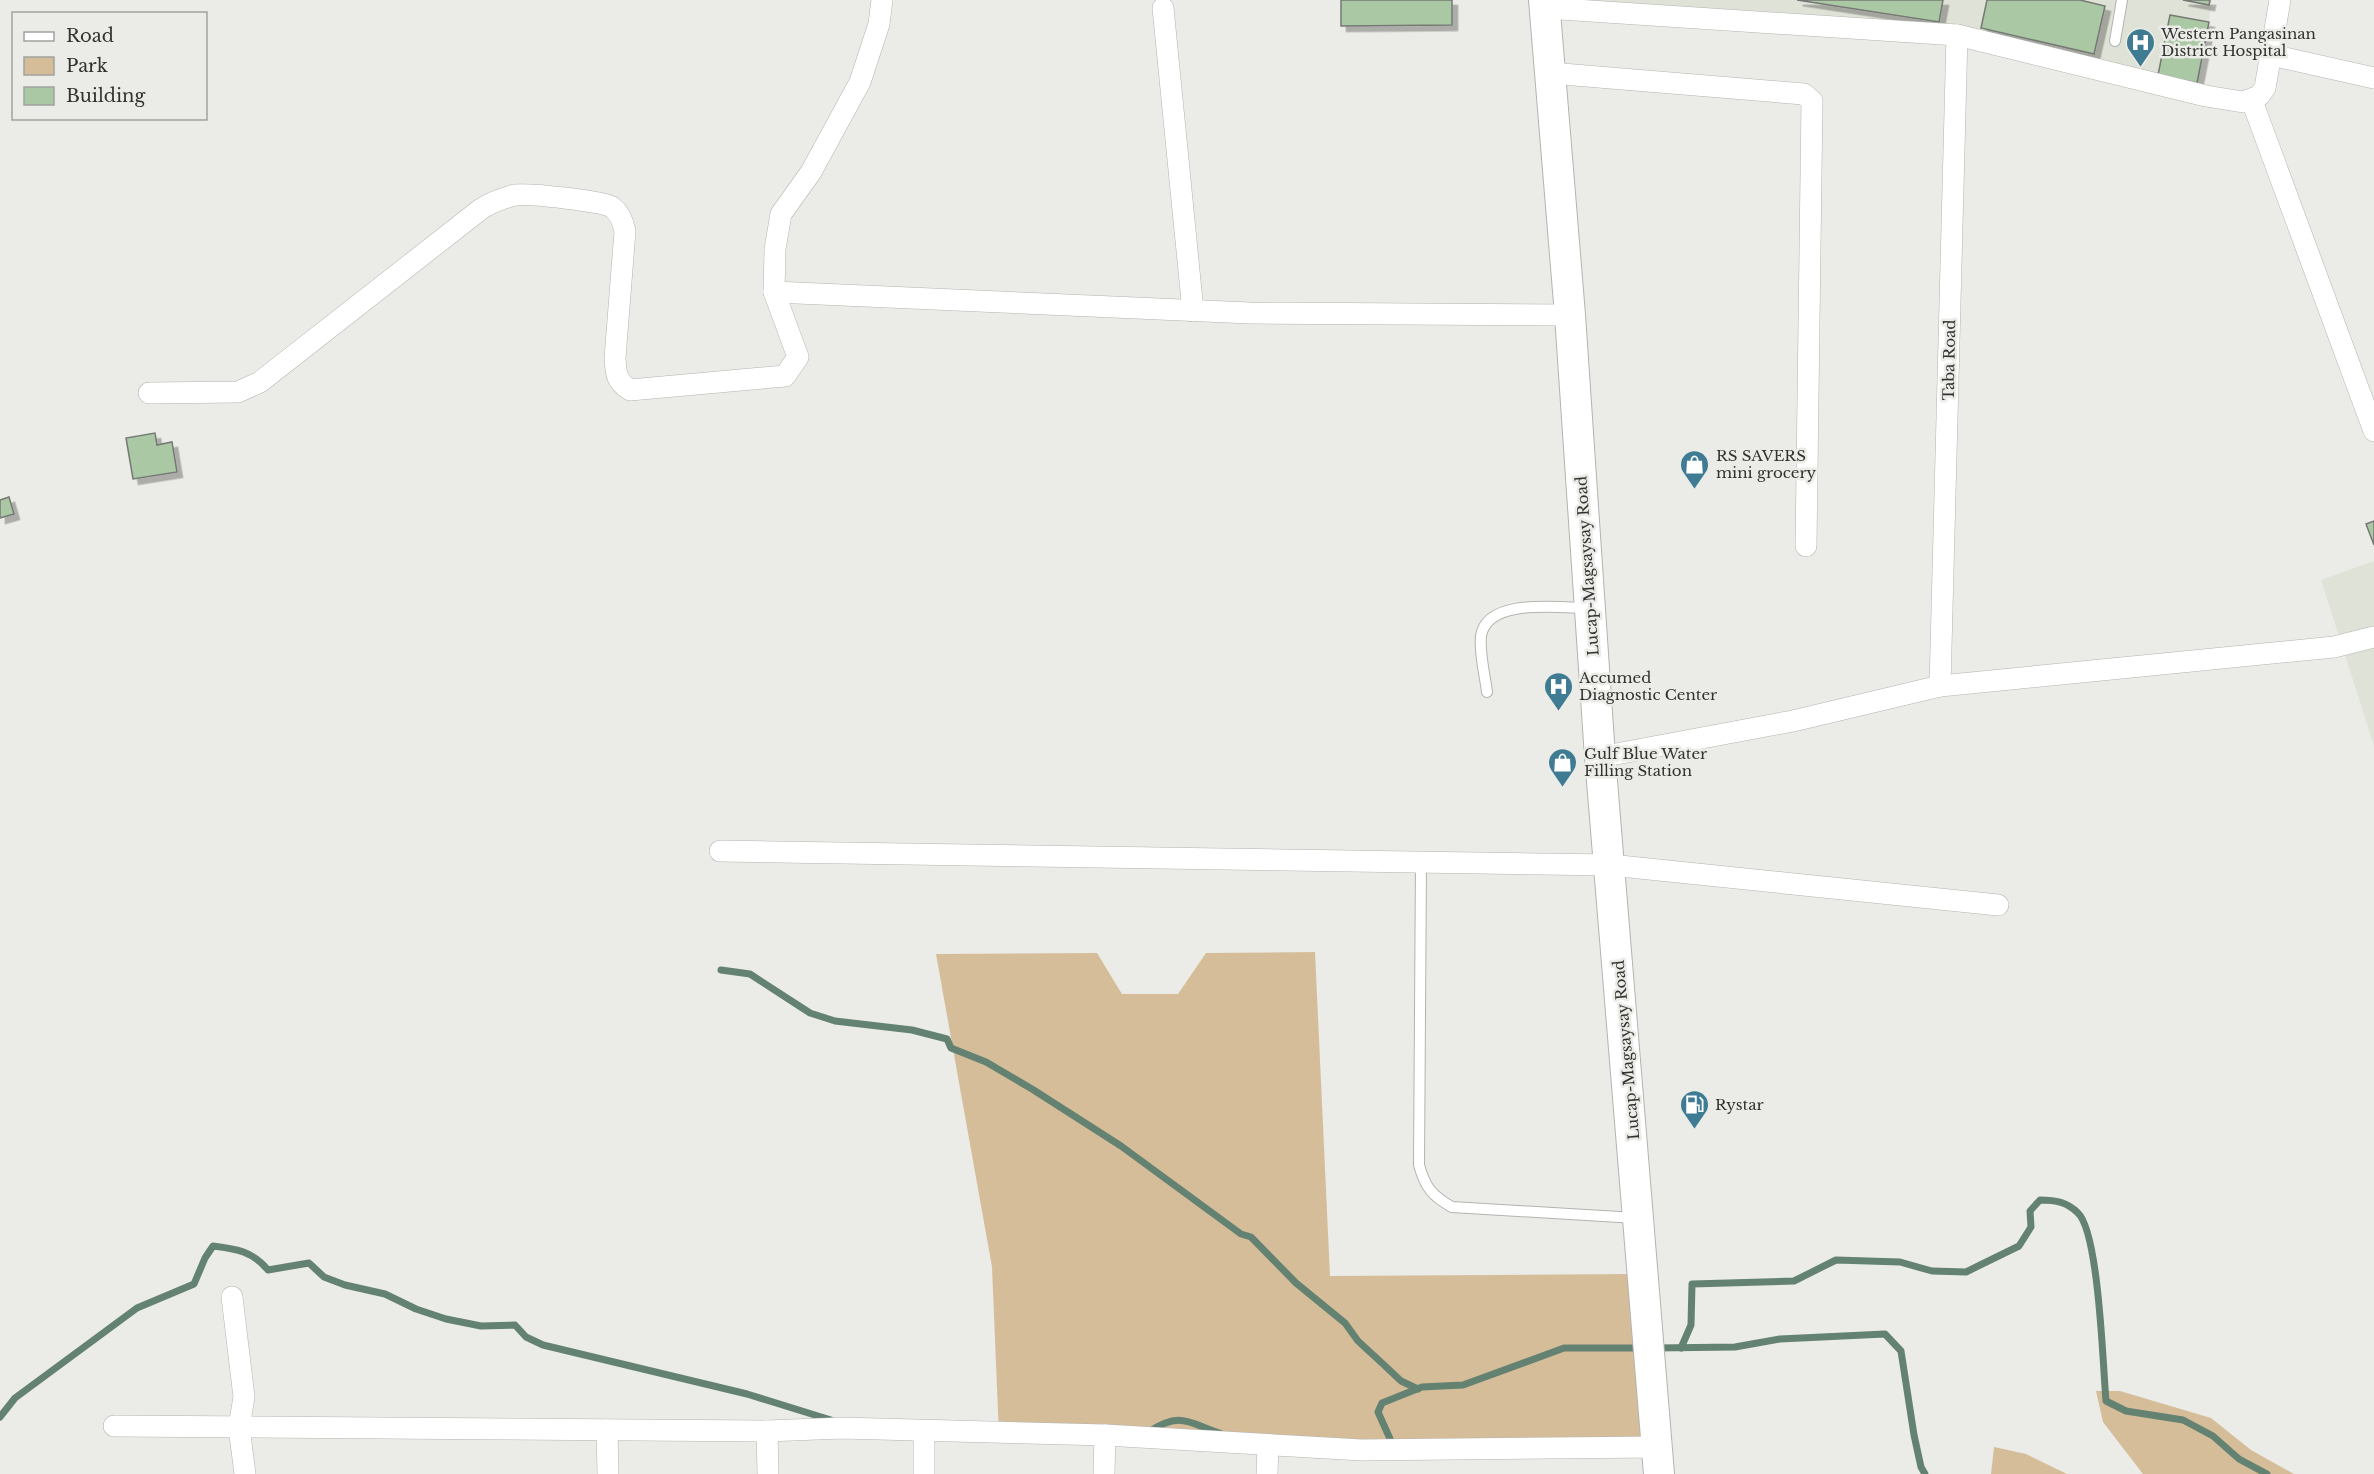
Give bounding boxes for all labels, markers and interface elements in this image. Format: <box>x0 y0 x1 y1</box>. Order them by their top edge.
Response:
legend <box>12 12 207 120</box>
place label: Western Pangasinan District Hospital <box>2160 24 2316 60</box>
text: Road <box>66 25 114 47</box>
hospital icon: Western Pangasinan District Hospital <box>2124 26 2156 68</box>
text: Park <box>66 55 108 77</box>
text: Building <box>66 85 145 107</box>
street label: Taba Road <box>1939 319 1959 401</box>
place label: RS SAVERS mini grocery <box>1716 446 1817 482</box>
shop icon: RS SAVERS mini grocery <box>1679 448 1711 490</box>
street label: Lucap-Magsaysay Road <box>1571 475 1603 657</box>
place label: Accumed Diagnostic Center <box>1578 668 1718 704</box>
hospital icon: Accumed Diagnostic Center <box>1542 670 1574 712</box>
place label: Gulf Blue Water Filling Station <box>1584 744 1708 780</box>
shop icon: Gulf Blue Water Filling Station <box>1547 746 1579 788</box>
street label: Lucap-Magsaysay Road <box>1609 959 1643 1141</box>
fuel station icon: Rystar <box>1678 1088 1710 1130</box>
place label: Rystar <box>1715 1095 1764 1114</box>

